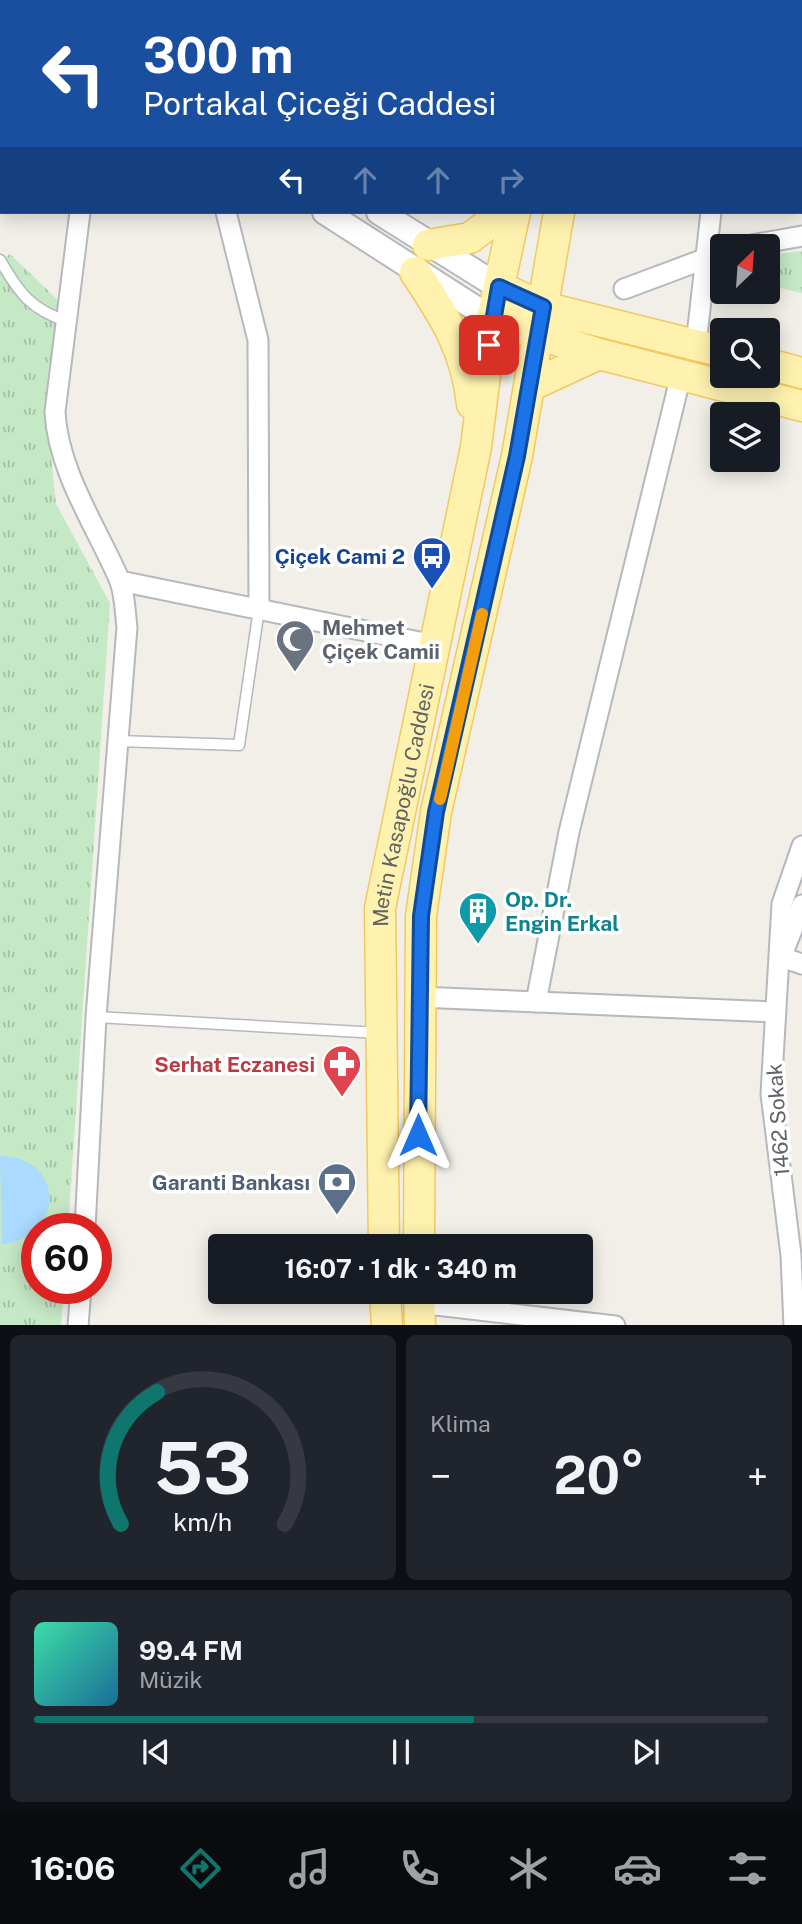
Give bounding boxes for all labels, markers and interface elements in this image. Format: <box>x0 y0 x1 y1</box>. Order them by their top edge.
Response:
text: 300 m <box>143 26 293 84</box>
icon: left <box>28 28 119 119</box>
text: Portakal Çiceği Caddesi <box>143 85 496 122</box>
icon: left <box>273 161 311 199</box>
icon: ahead <box>346 161 384 199</box>
icon: ahead <box>419 161 457 199</box>
icon: right <box>492 161 530 199</box>
north arrow <box>710 234 780 304</box>
map controls <box>710 234 780 472</box>
pin <box>459 315 519 375</box>
button: search <box>710 318 780 388</box>
icon: arrive <box>470 326 508 364</box>
button: layers <box>710 402 780 472</box>
bus stop icon: Çiçek Cami 2 <box>411 535 453 590</box>
place label: Çiçek Cami 2 <box>275 544 405 569</box>
place label: Mehmet Çiçek Camii <box>322 615 440 664</box>
mosque icon: Mehmet Çiçek Camii <box>274 618 316 673</box>
street label: Metin Kasapoğlu Caddesi <box>368 681 439 927</box>
place label: Op. Dr. Engin Erkal <box>505 887 619 936</box>
building icon: Op. Dr. Engin Erkal <box>457 890 499 945</box>
pharmacy icon: Serhat Eczanesi <box>321 1043 363 1098</box>
place label: Serhat Eczanesi <box>154 1052 315 1077</box>
street label: 1462 Sokak <box>762 1062 794 1177</box>
position arrow <box>381 1098 455 1172</box>
bank icon: Garanti Bankası <box>316 1161 358 1216</box>
place label: Garanti Bankası <box>152 1170 310 1195</box>
speed limit sign: 60 <box>21 1213 112 1304</box>
text: 16:07 · 1 dk · 340 m <box>284 1253 517 1284</box>
text: Klima <box>430 1410 491 1437</box>
text: 53 <box>154 1425 252 1510</box>
text: 20° <box>553 1445 645 1506</box>
text: − <box>430 1454 451 1499</box>
text: + <box>747 1454 768 1499</box>
text: km/h <box>174 1506 232 1536</box>
text: 99.4 FM <box>139 1635 243 1666</box>
text: Müzik <box>139 1666 202 1693</box>
icon: previous <box>137 1733 175 1771</box>
icon: pause <box>382 1733 420 1771</box>
icon: next <box>627 1733 665 1771</box>
icon: directions <box>176 1844 225 1893</box>
icon: music <box>285 1844 334 1893</box>
icon: phone <box>395 1844 444 1893</box>
icon: climate <box>504 1844 553 1893</box>
icon: car <box>613 1844 662 1893</box>
icon: filters <box>723 1844 772 1893</box>
text: 16:06 <box>30 1850 115 1887</box>

